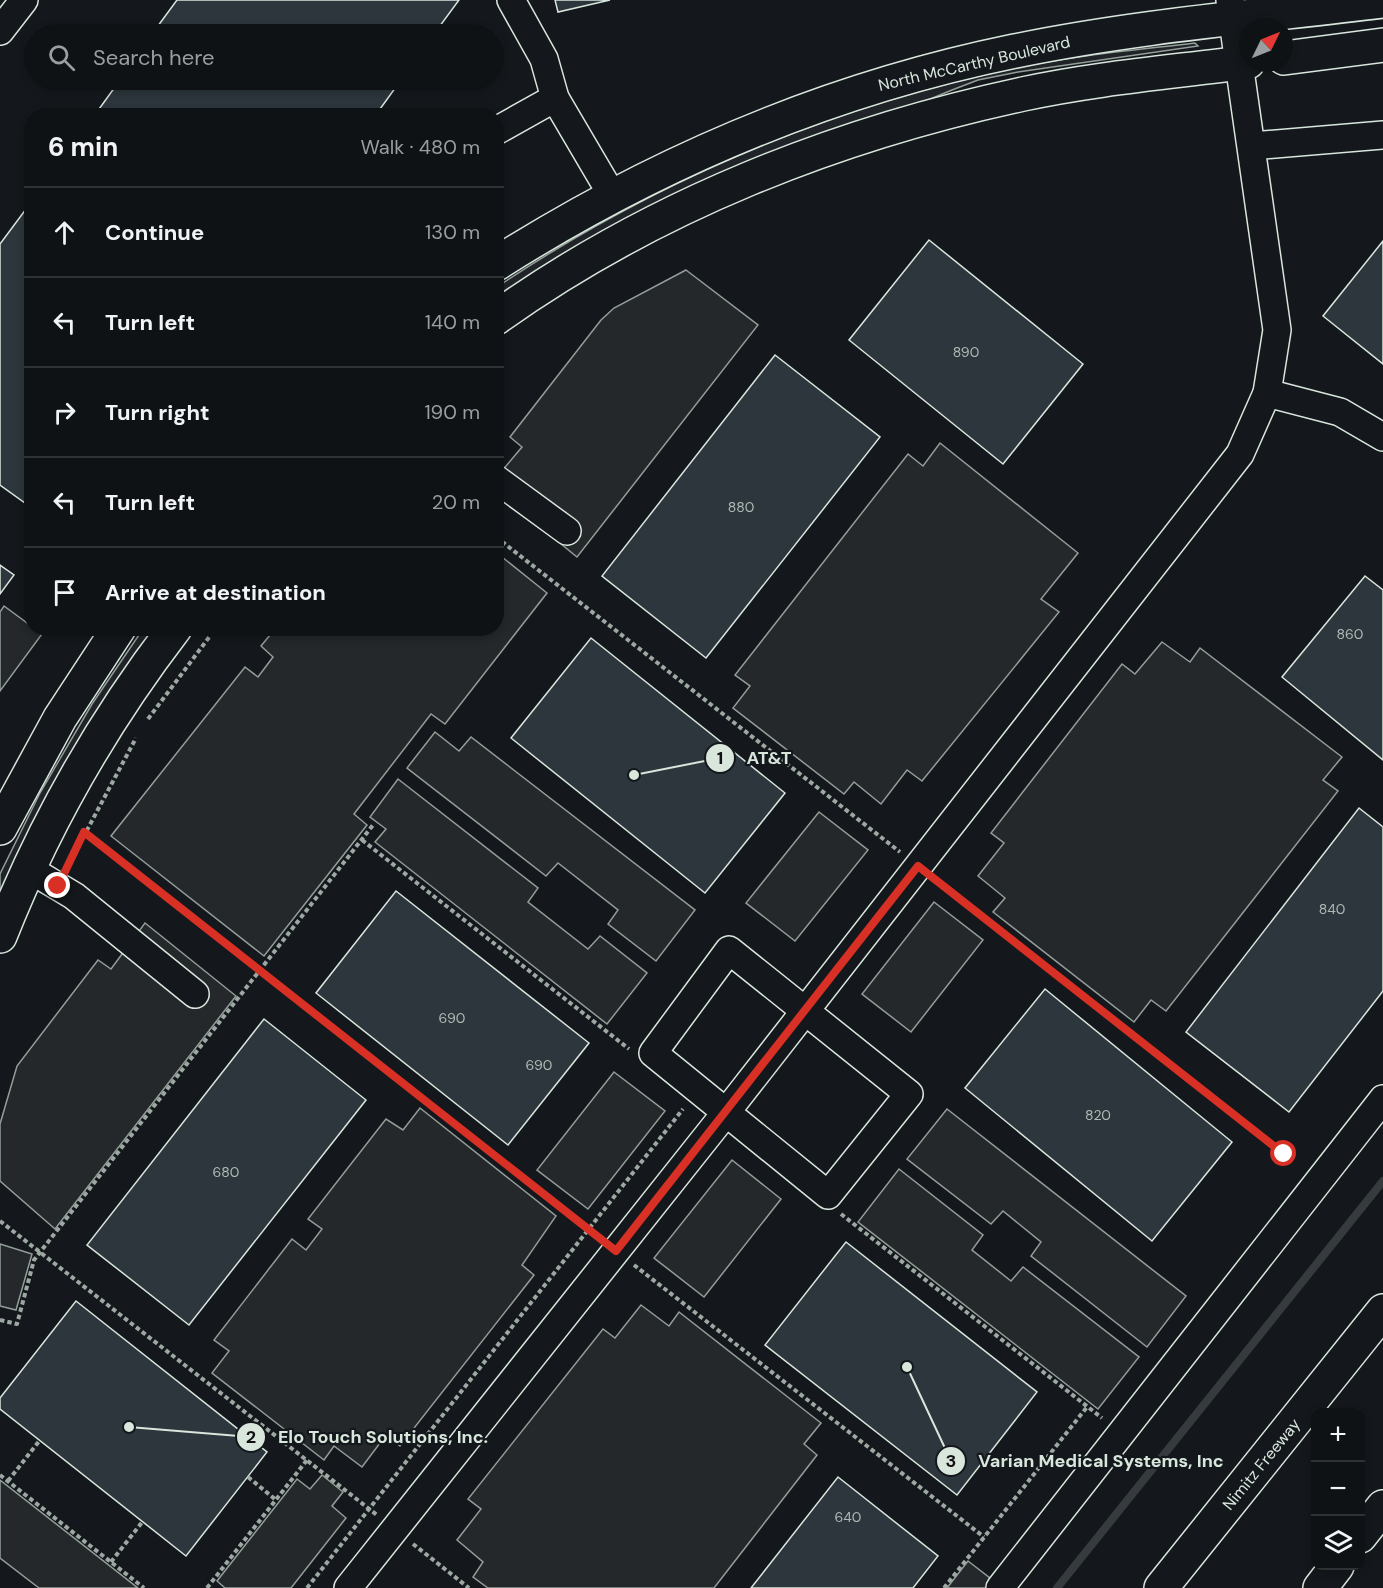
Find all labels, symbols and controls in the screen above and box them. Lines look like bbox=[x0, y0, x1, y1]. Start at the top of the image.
north arrow bbox=[1239, 18, 1293, 72]
search box bbox=[24, 24, 504, 90]
street label: North McCarthy Boulevard bbox=[876, 31, 1072, 96]
icon: search bbox=[45, 41, 78, 74]
text: Search here bbox=[93, 43, 214, 72]
text: 6 min bbox=[48, 130, 118, 164]
text: Walk · 480 m bbox=[360, 134, 480, 160]
icon: ahead bbox=[48, 216, 81, 249]
text: Continue bbox=[105, 218, 204, 247]
text: 130 m bbox=[425, 219, 480, 245]
icon: left bbox=[48, 306, 81, 339]
text: Turn left bbox=[105, 308, 195, 337]
text: 140 m bbox=[425, 309, 480, 335]
house number: 890 bbox=[953, 343, 979, 361]
icon: right bbox=[48, 396, 81, 429]
text: Turn right bbox=[105, 398, 210, 427]
text: 190 m bbox=[424, 399, 480, 425]
icon: left bbox=[48, 486, 81, 519]
text: Turn left bbox=[105, 488, 195, 517]
text: 20 m bbox=[432, 489, 480, 515]
house number: 880 bbox=[728, 498, 754, 516]
icon: arrive bbox=[48, 576, 81, 609]
text: Arrive at destination bbox=[105, 578, 326, 607]
house number: 860 bbox=[1337, 625, 1363, 643]
callout: AT&T bbox=[705, 740, 804, 776]
text: 1 bbox=[717, 746, 723, 770]
text: AT&T bbox=[746, 746, 792, 770]
route end bbox=[44, 872, 70, 898]
house number: 840 bbox=[1319, 900, 1345, 918]
house number: 690 bbox=[439, 1009, 465, 1027]
house number: 690 bbox=[526, 1056, 552, 1074]
house number: 820 bbox=[1085, 1106, 1111, 1124]
route start bbox=[1270, 1140, 1296, 1166]
house number: 680 bbox=[213, 1163, 239, 1181]
map controls bbox=[1311, 1408, 1365, 1570]
button: + bbox=[1311, 1408, 1365, 1462]
street label: Nimitz Freeway bbox=[1218, 1414, 1305, 1515]
callout: Elo Touch Solutions, Inc. bbox=[236, 1419, 501, 1455]
text: 2 bbox=[246, 1425, 256, 1449]
text: Elo Touch Solutions, Inc. bbox=[278, 1425, 488, 1449]
callout: Varian Medical Systems, Inc bbox=[936, 1443, 1236, 1479]
text: 3 bbox=[946, 1449, 956, 1473]
text: Varian Medical Systems, Inc bbox=[978, 1449, 1224, 1473]
button: − bbox=[1311, 1462, 1365, 1516]
house number: 640 bbox=[835, 1508, 861, 1526]
button: layers bbox=[1311, 1516, 1365, 1570]

